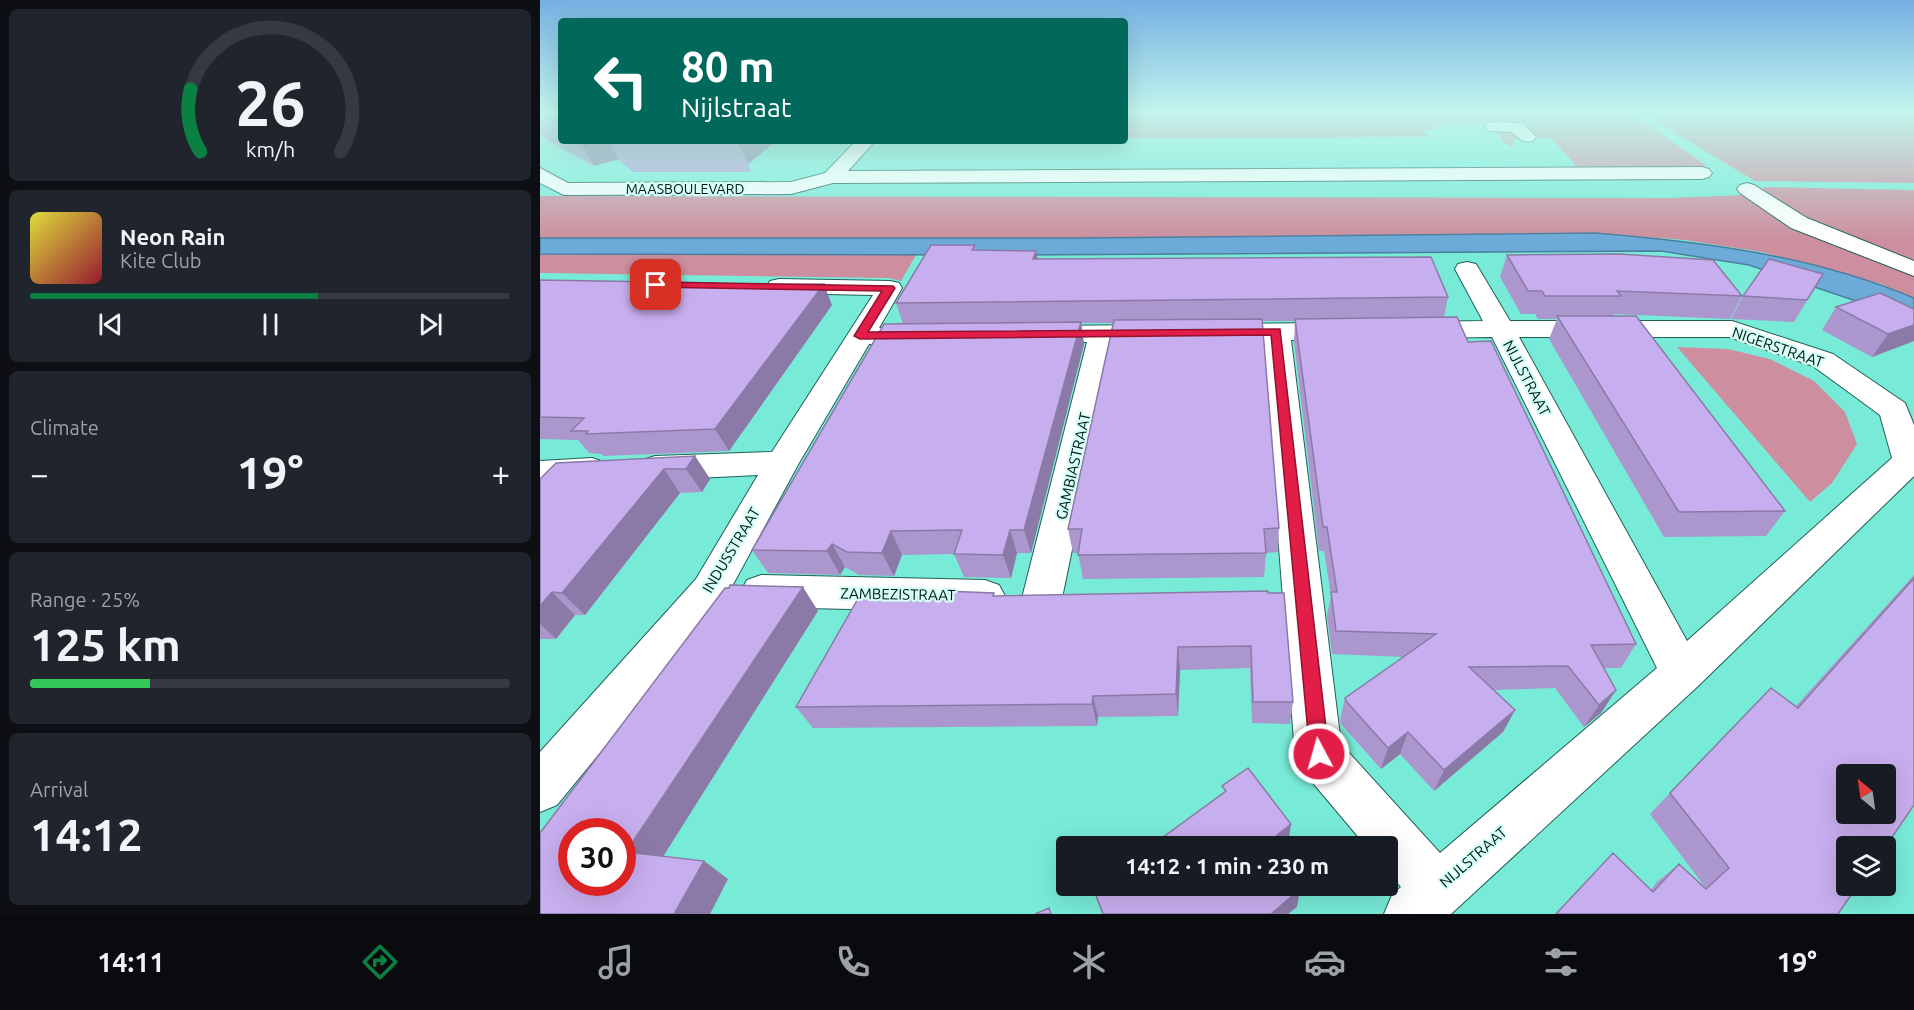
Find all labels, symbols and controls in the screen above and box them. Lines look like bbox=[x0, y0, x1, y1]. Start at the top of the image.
icon: left bbox=[582, 42, 660, 120]
text: 80 m bbox=[681, 43, 775, 90]
text: 26 bbox=[235, 68, 305, 138]
text: Nijlstraat bbox=[681, 92, 791, 122]
text: km/h bbox=[245, 137, 295, 161]
street label: MAASBOULEVARD bbox=[626, 181, 744, 197]
text: Neon Rain bbox=[120, 224, 225, 249]
text: Kite Club bbox=[120, 249, 202, 272]
pin bbox=[630, 259, 681, 310]
icon: arrive bbox=[639, 268, 672, 301]
icon: previous bbox=[94, 308, 127, 341]
icon: pause bbox=[254, 308, 287, 341]
icon: next bbox=[414, 308, 447, 341]
street label: NIGERSTRAAT bbox=[1730, 323, 1827, 371]
street label: NIJLSTRAAT bbox=[1500, 337, 1554, 419]
street label: GAMBIASTRAAT bbox=[1052, 410, 1094, 521]
text: Climate bbox=[30, 416, 99, 439]
text: 19° bbox=[237, 447, 303, 498]
text: − bbox=[30, 455, 49, 492]
text: + bbox=[491, 455, 510, 492]
street label: INDUSSTRAAT bbox=[699, 504, 764, 596]
street label: ZAMBEZISTRAAT bbox=[840, 584, 956, 604]
text: Range · 25% bbox=[30, 588, 140, 611]
text: 125 km bbox=[30, 619, 181, 670]
position arrow bbox=[1287, 722, 1351, 786]
north arrow bbox=[1836, 764, 1896, 824]
map controls bbox=[1836, 764, 1896, 896]
text: Arrival bbox=[30, 778, 88, 801]
text: 14:12 bbox=[30, 809, 143, 860]
speed limit sign: 30 bbox=[558, 818, 636, 896]
street label: NIJLSTRAAT bbox=[1436, 823, 1510, 891]
button: layers bbox=[1836, 836, 1896, 896]
text: 14:12 · 1 min · 230 m bbox=[1125, 853, 1329, 878]
icon: directions bbox=[359, 941, 401, 983]
icon: music bbox=[595, 941, 637, 983]
icon: phone bbox=[832, 941, 874, 983]
icon: climate bbox=[1068, 941, 1110, 983]
icon: car bbox=[1304, 941, 1346, 983]
icon: filters bbox=[1540, 941, 1582, 983]
text: 14:11 bbox=[97, 947, 165, 977]
text: 19° bbox=[1777, 947, 1817, 977]

